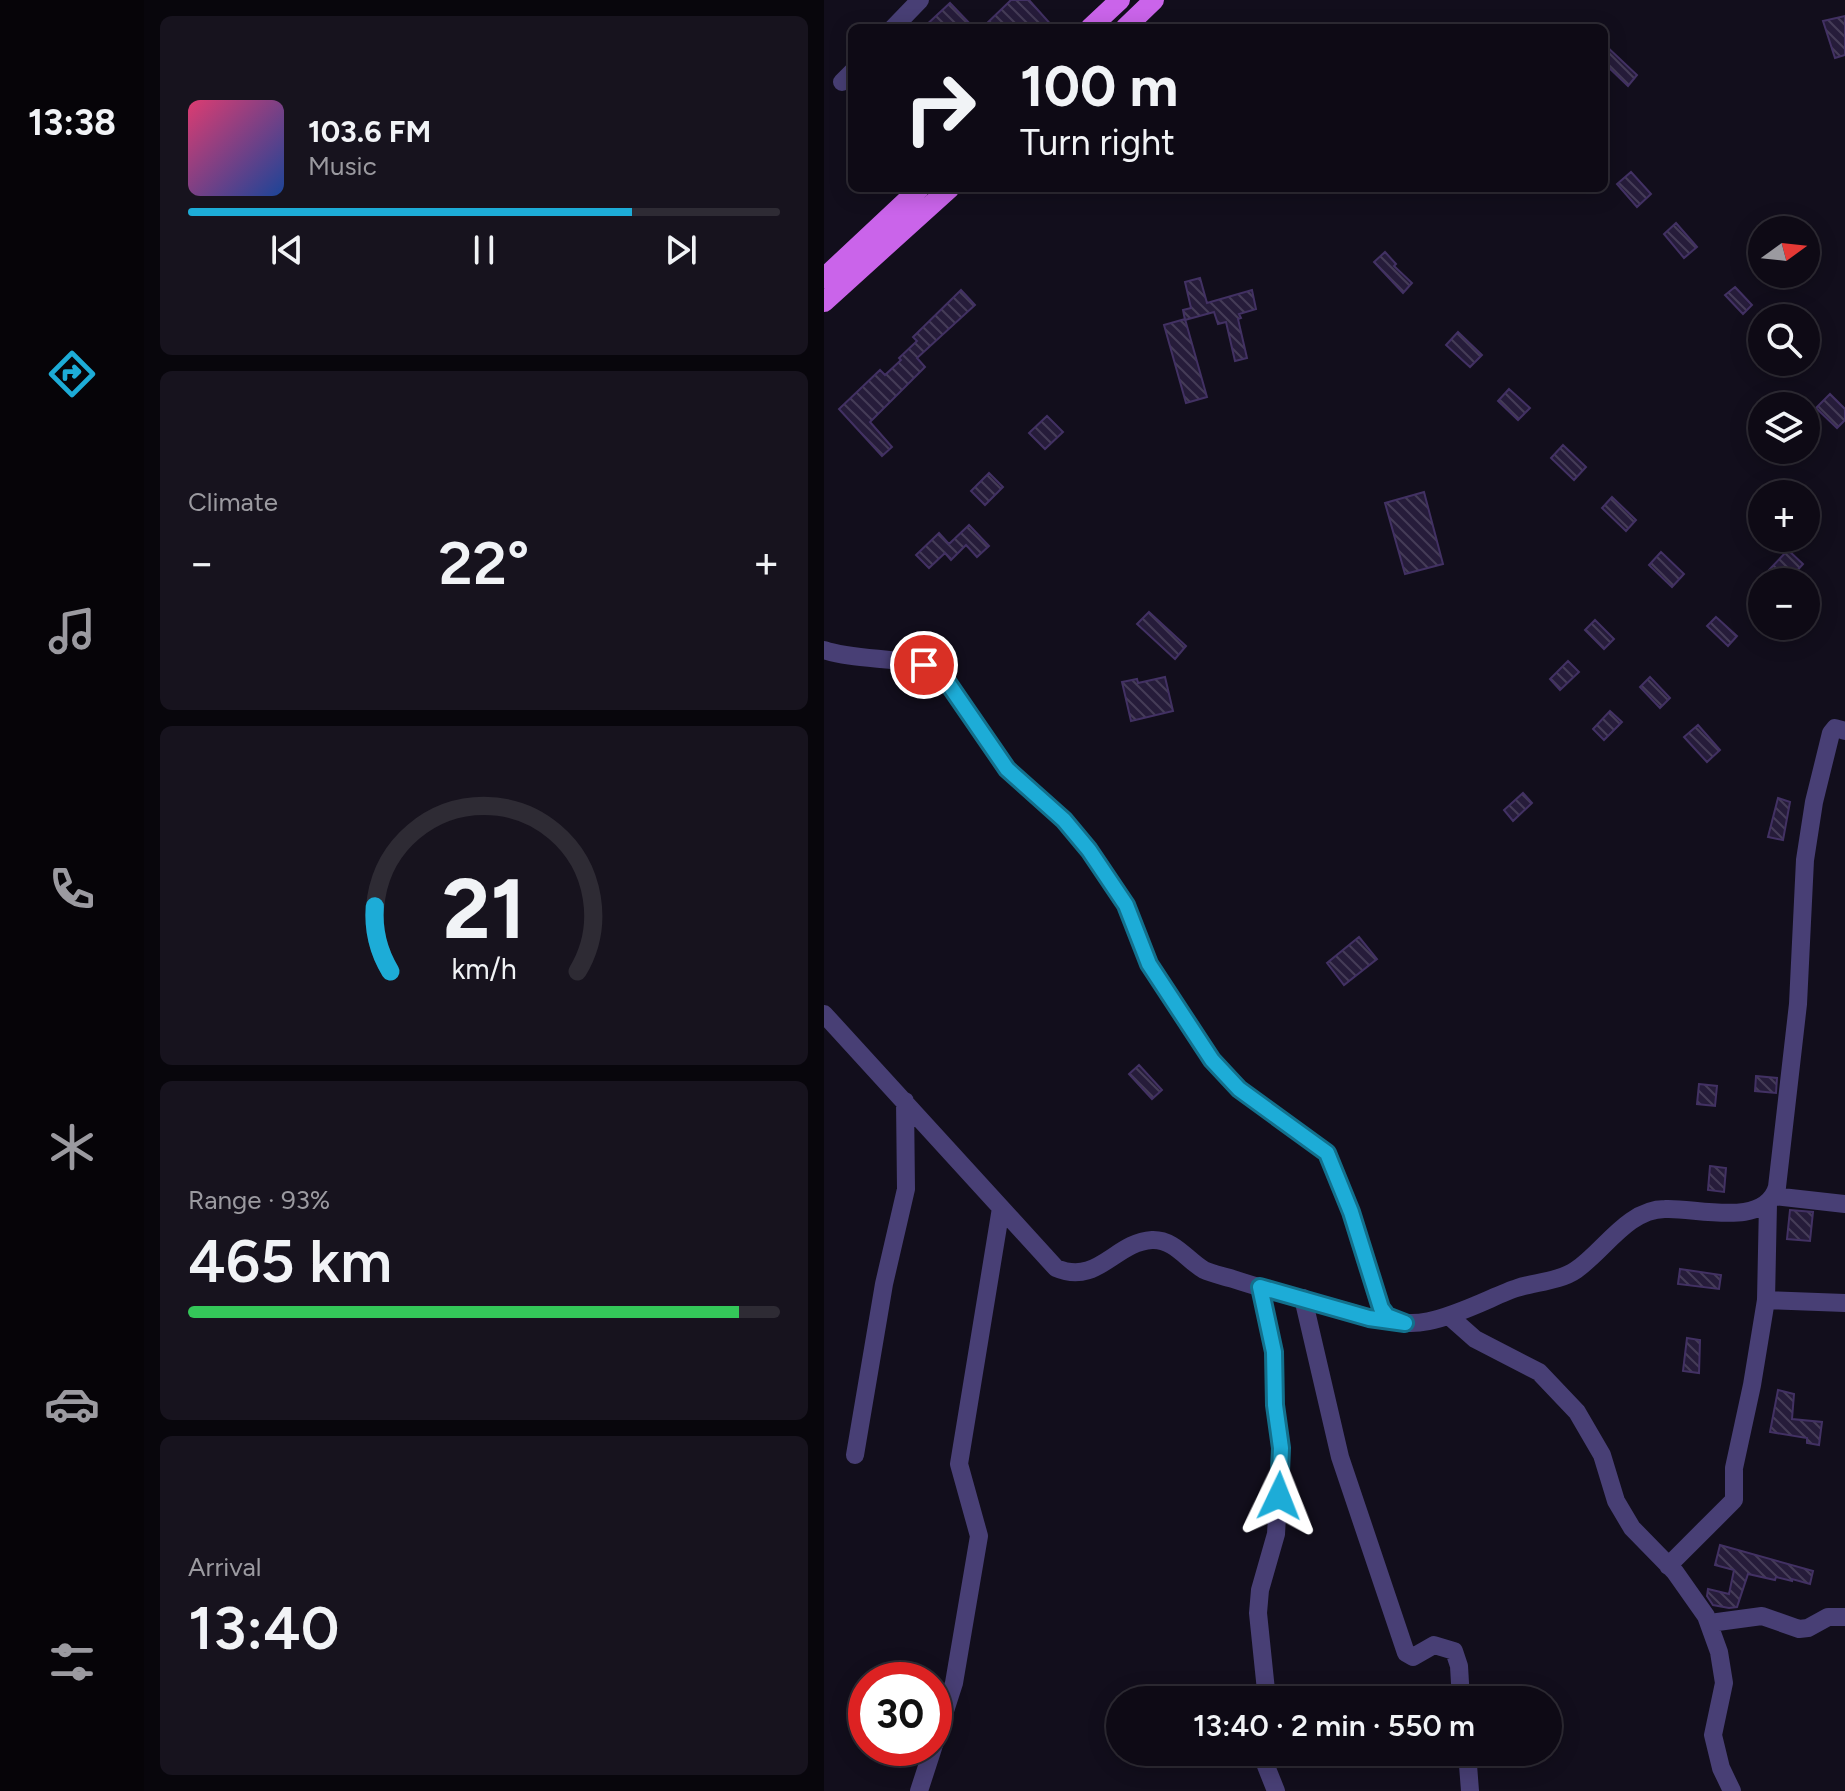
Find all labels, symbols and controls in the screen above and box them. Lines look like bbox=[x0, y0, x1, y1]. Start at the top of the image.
text: 100 m bbox=[1020, 53, 1178, 120]
icon: right bbox=[888, 56, 992, 160]
text: 13:38 bbox=[28, 101, 116, 144]
text: 103.6 FM bbox=[308, 113, 431, 150]
text: Turn right bbox=[1020, 121, 1175, 164]
text: Music bbox=[308, 150, 377, 182]
north arrow bbox=[1748, 216, 1820, 288]
map controls bbox=[1748, 216, 1820, 640]
icon: previous bbox=[265, 228, 309, 272]
icon: pause bbox=[462, 228, 506, 272]
icon: next bbox=[659, 228, 703, 272]
button: search bbox=[1748, 304, 1820, 376]
icon: directions bbox=[44, 346, 100, 402]
button: layers bbox=[1748, 392, 1820, 464]
button: + bbox=[1748, 480, 1820, 552]
text: Climate bbox=[188, 486, 278, 518]
text: 22° bbox=[439, 527, 529, 599]
text: − bbox=[188, 536, 215, 589]
text: + bbox=[753, 536, 780, 589]
button: − bbox=[1748, 568, 1820, 640]
icon: music bbox=[44, 603, 100, 659]
pin bbox=[890, 631, 958, 699]
icon: arrive bbox=[902, 643, 946, 687]
text: 21 bbox=[442, 858, 526, 958]
icon: phone bbox=[44, 861, 100, 917]
text: km/h bbox=[451, 952, 517, 986]
icon: climate bbox=[44, 1119, 100, 1175]
text: Range · 93% bbox=[188, 1184, 330, 1216]
text: 465 km bbox=[188, 1225, 392, 1297]
icon: car bbox=[44, 1376, 100, 1432]
position arrow bbox=[1237, 1454, 1321, 1538]
text: Arrival bbox=[188, 1551, 261, 1583]
text: 13:40 bbox=[188, 1592, 340, 1664]
icon: filters bbox=[44, 1634, 100, 1690]
speed limit sign: 30 bbox=[848, 1662, 952, 1766]
text: 13:40 · 2 min · 550 m bbox=[1193, 1707, 1475, 1744]

